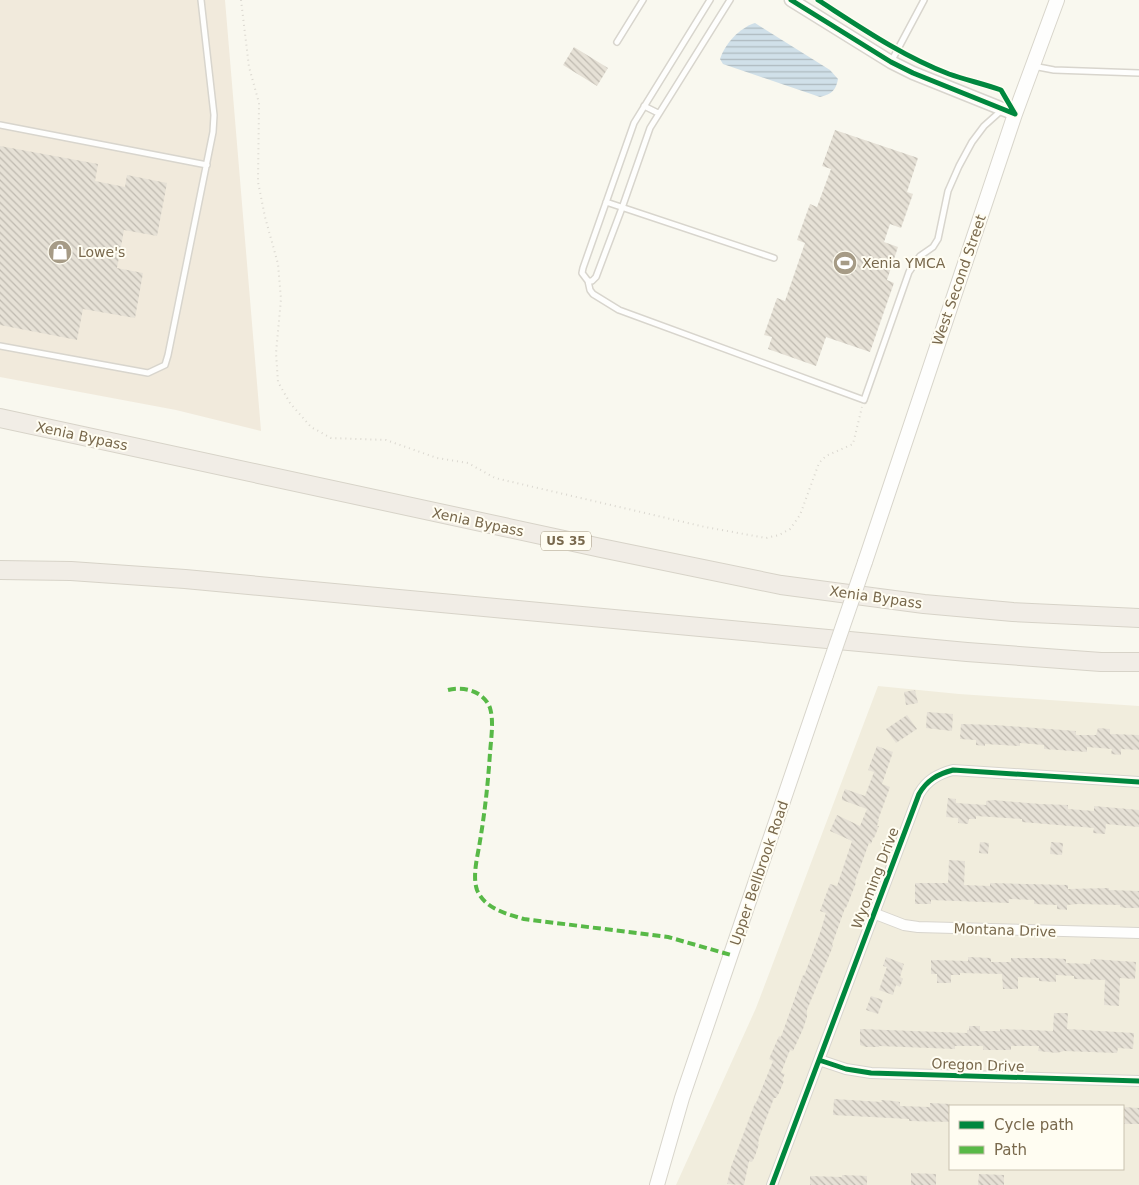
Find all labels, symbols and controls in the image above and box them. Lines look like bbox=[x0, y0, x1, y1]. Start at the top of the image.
street label: West Second Street bbox=[929, 212, 989, 348]
shop icon: Lowe's bbox=[47, 239, 73, 265]
place label: Lowe's bbox=[78, 244, 125, 260]
sports icon: Xenia YMCA bbox=[832, 250, 858, 276]
place label: Xenia YMCA bbox=[862, 255, 946, 271]
street label: Xenia Bypass bbox=[35, 418, 129, 454]
street label: Xenia Bypass bbox=[431, 504, 525, 540]
road number: US 35 bbox=[541, 532, 591, 550]
street label: Xenia Bypass bbox=[829, 583, 923, 611]
street label: Upper Bellbrook Road bbox=[727, 799, 791, 947]
street label: Wyoming Drive bbox=[848, 825, 902, 931]
street label: Montana Drive bbox=[953, 920, 1057, 940]
street label: Oregon Drive bbox=[931, 1055, 1025, 1075]
legend bbox=[949, 1105, 1124, 1170]
text: Cycle path bbox=[994, 1116, 1074, 1134]
text: Path bbox=[994, 1141, 1027, 1159]

